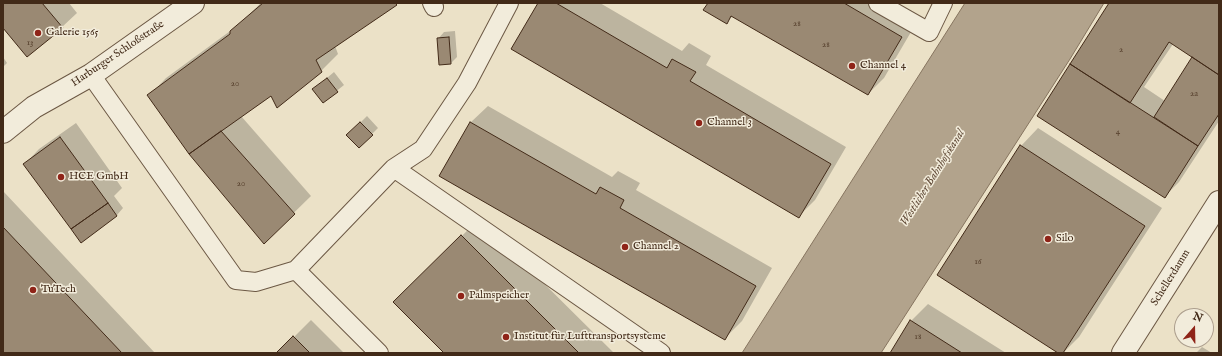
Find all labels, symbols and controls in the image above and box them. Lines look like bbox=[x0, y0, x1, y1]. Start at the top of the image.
street label: Harburger Schloßstraße bbox=[69, 18, 167, 90]
house number: 28 bbox=[793, 19, 801, 29]
place label: Galerie 1565 bbox=[46, 26, 99, 40]
marker: Galerie 1565 bbox=[33, 28, 43, 38]
house number: 13 bbox=[27, 38, 33, 48]
house number: 28 bbox=[822, 40, 830, 50]
house number: 2 bbox=[1119, 45, 1123, 55]
place label: Channel 4 bbox=[860, 59, 906, 73]
marker: Channel 4 bbox=[847, 61, 857, 71]
house number: 20 bbox=[231, 79, 239, 89]
house number: 2a bbox=[1190, 89, 1198, 99]
place label: Channel 3 bbox=[707, 116, 752, 130]
marker: Channel 3 bbox=[694, 118, 704, 128]
water label: Westlicher Bahnhofskanal bbox=[897, 127, 969, 229]
house number: 4 bbox=[1116, 127, 1120, 137]
place label: HCE GmbH bbox=[69, 170, 129, 184]
marker: HCE GmbH bbox=[56, 172, 66, 182]
house number: 20 bbox=[237, 179, 245, 189]
place label: Silo bbox=[1056, 232, 1073, 246]
marker: Silo bbox=[1043, 234, 1053, 244]
place label: Channel 2 bbox=[633, 240, 679, 254]
marker: Channel 2 bbox=[620, 242, 630, 252]
street label: Schellerdamm bbox=[1148, 247, 1194, 309]
house number: 16 bbox=[974, 257, 982, 267]
place label: TuTech bbox=[41, 283, 76, 297]
marker: TuTech bbox=[28, 285, 38, 295]
place label: Palmspeicher bbox=[469, 289, 529, 303]
marker: Palmspeicher bbox=[456, 291, 466, 301]
north arrow bbox=[1174, 308, 1214, 348]
text: N bbox=[1191, 309, 1205, 326]
place label: Institut für Lufttransportsysteme bbox=[514, 330, 666, 344]
marker: Institut für Lufttransportsysteme bbox=[501, 332, 511, 342]
house number: 18 bbox=[915, 332, 921, 342]

